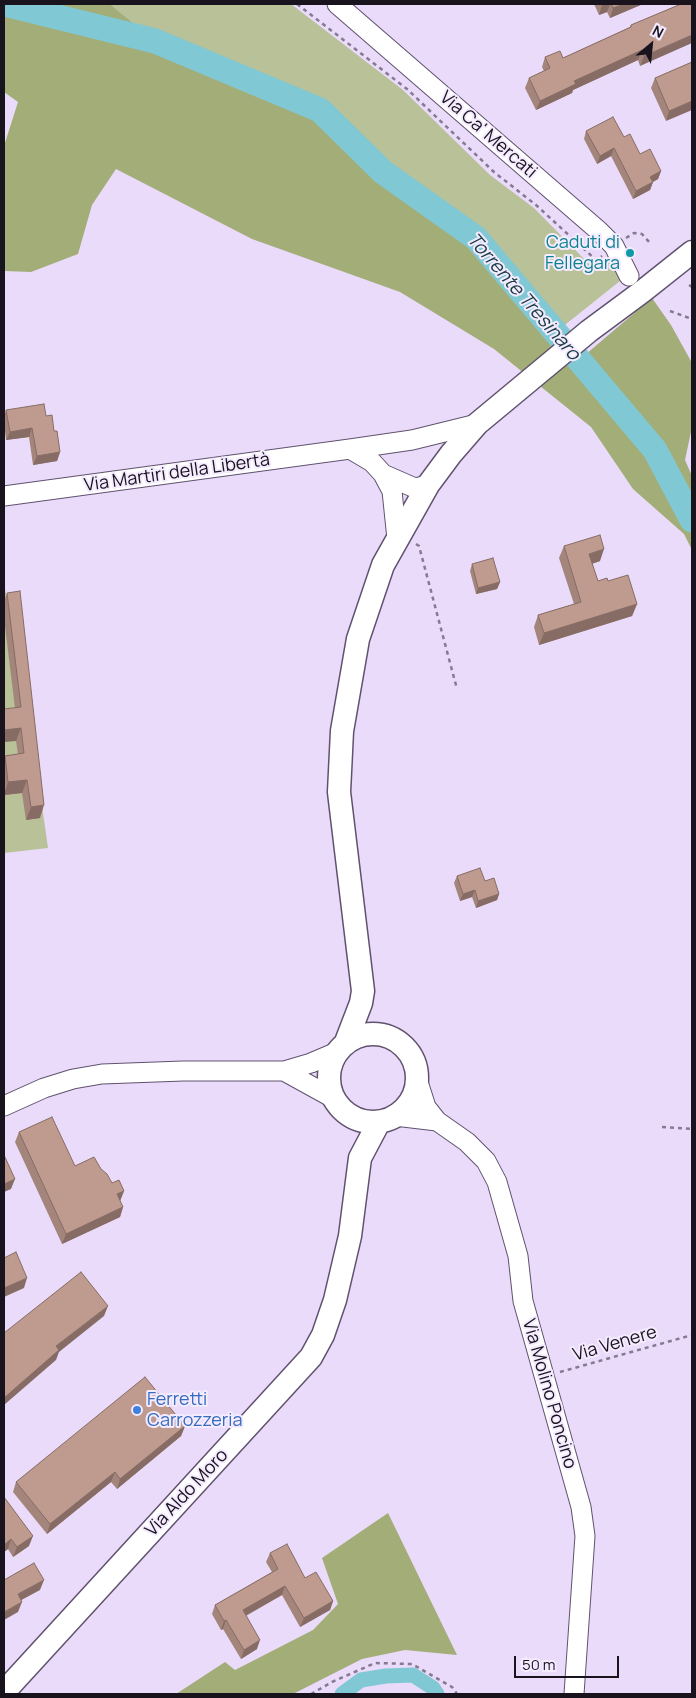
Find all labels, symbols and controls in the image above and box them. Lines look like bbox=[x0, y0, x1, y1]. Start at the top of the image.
north arrow bbox=[626, 20, 676, 70]
text: N bbox=[649, 21, 667, 42]
street label: Via Ca' Mercati bbox=[435, 87, 541, 183]
water label: Torrente Tresinaro bbox=[462, 229, 584, 365]
place label: Caduti di Fellegara bbox=[545, 232, 620, 274]
marker: Caduti di Fellegara bbox=[624, 247, 636, 259]
street label: Via Martiri della Libertà bbox=[83, 449, 271, 497]
street label: Via Molino Poncino bbox=[517, 1317, 581, 1471]
street label: Via Venere bbox=[571, 1322, 659, 1366]
place label: Ferretti Carrozzeria bbox=[147, 1389, 243, 1432]
marker: Ferretti Carrozzeria bbox=[131, 1404, 143, 1416]
street label: Via Aldo Moro bbox=[141, 1445, 233, 1541]
scale bar bbox=[516, 1646, 621, 1678]
text: 50 m bbox=[522, 1654, 556, 1675]

